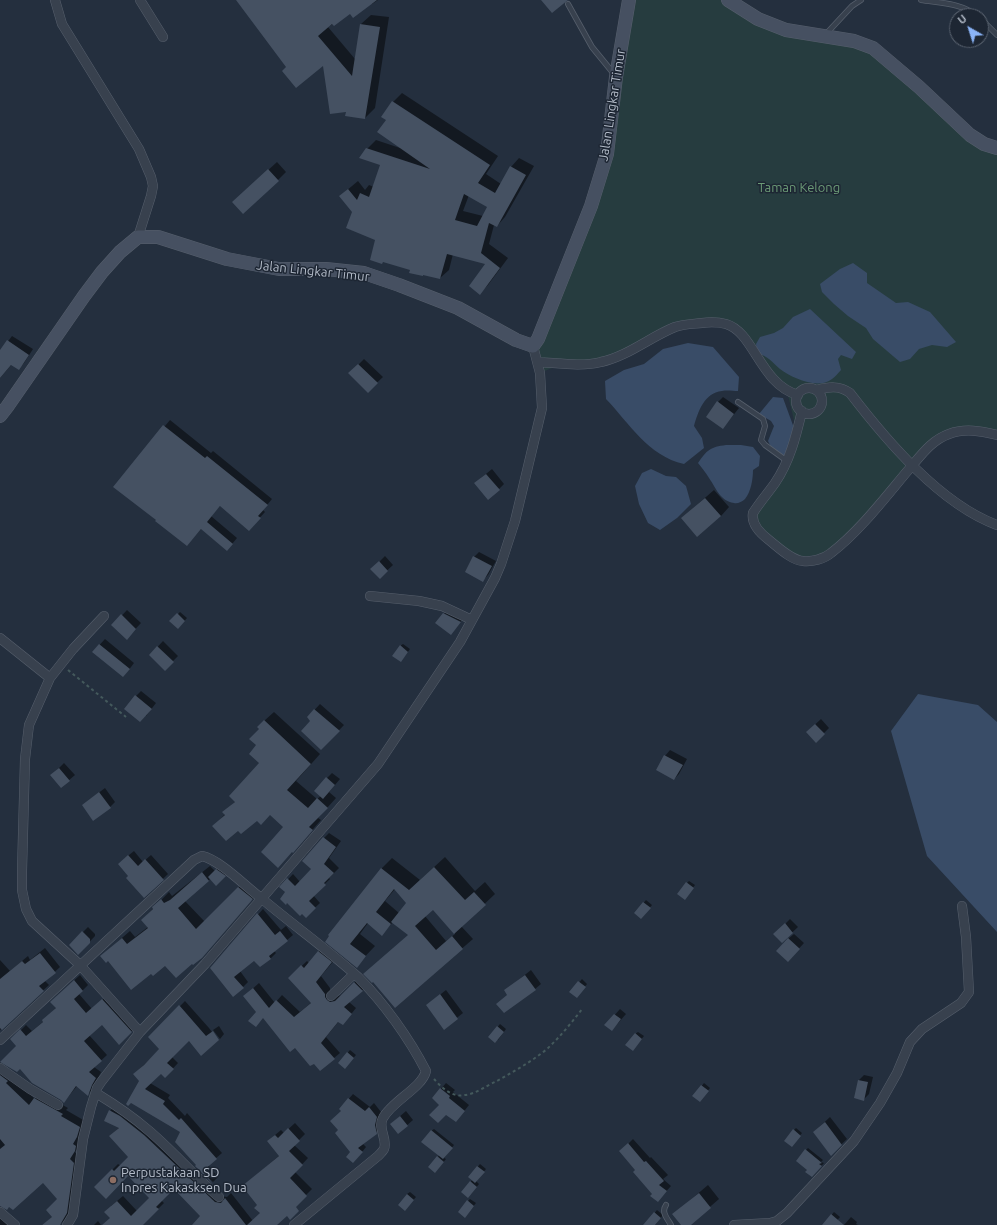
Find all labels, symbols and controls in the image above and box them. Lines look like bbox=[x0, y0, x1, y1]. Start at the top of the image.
north arrow bbox=[949, 8, 989, 48]
text: U bbox=[955, 12, 969, 27]
street label: Jalan Lingkar Timur bbox=[595, 48, 629, 162]
park label: Taman Kelong bbox=[758, 180, 840, 196]
street label: Jalan Lingkar Timur bbox=[256, 257, 370, 285]
place label: Perpustakaan SD Inpres Kakasksen Dua bbox=[121, 1165, 247, 1196]
marker: Perpustakaan SD Inpres Kakasksen Dua bbox=[108, 1175, 118, 1185]

